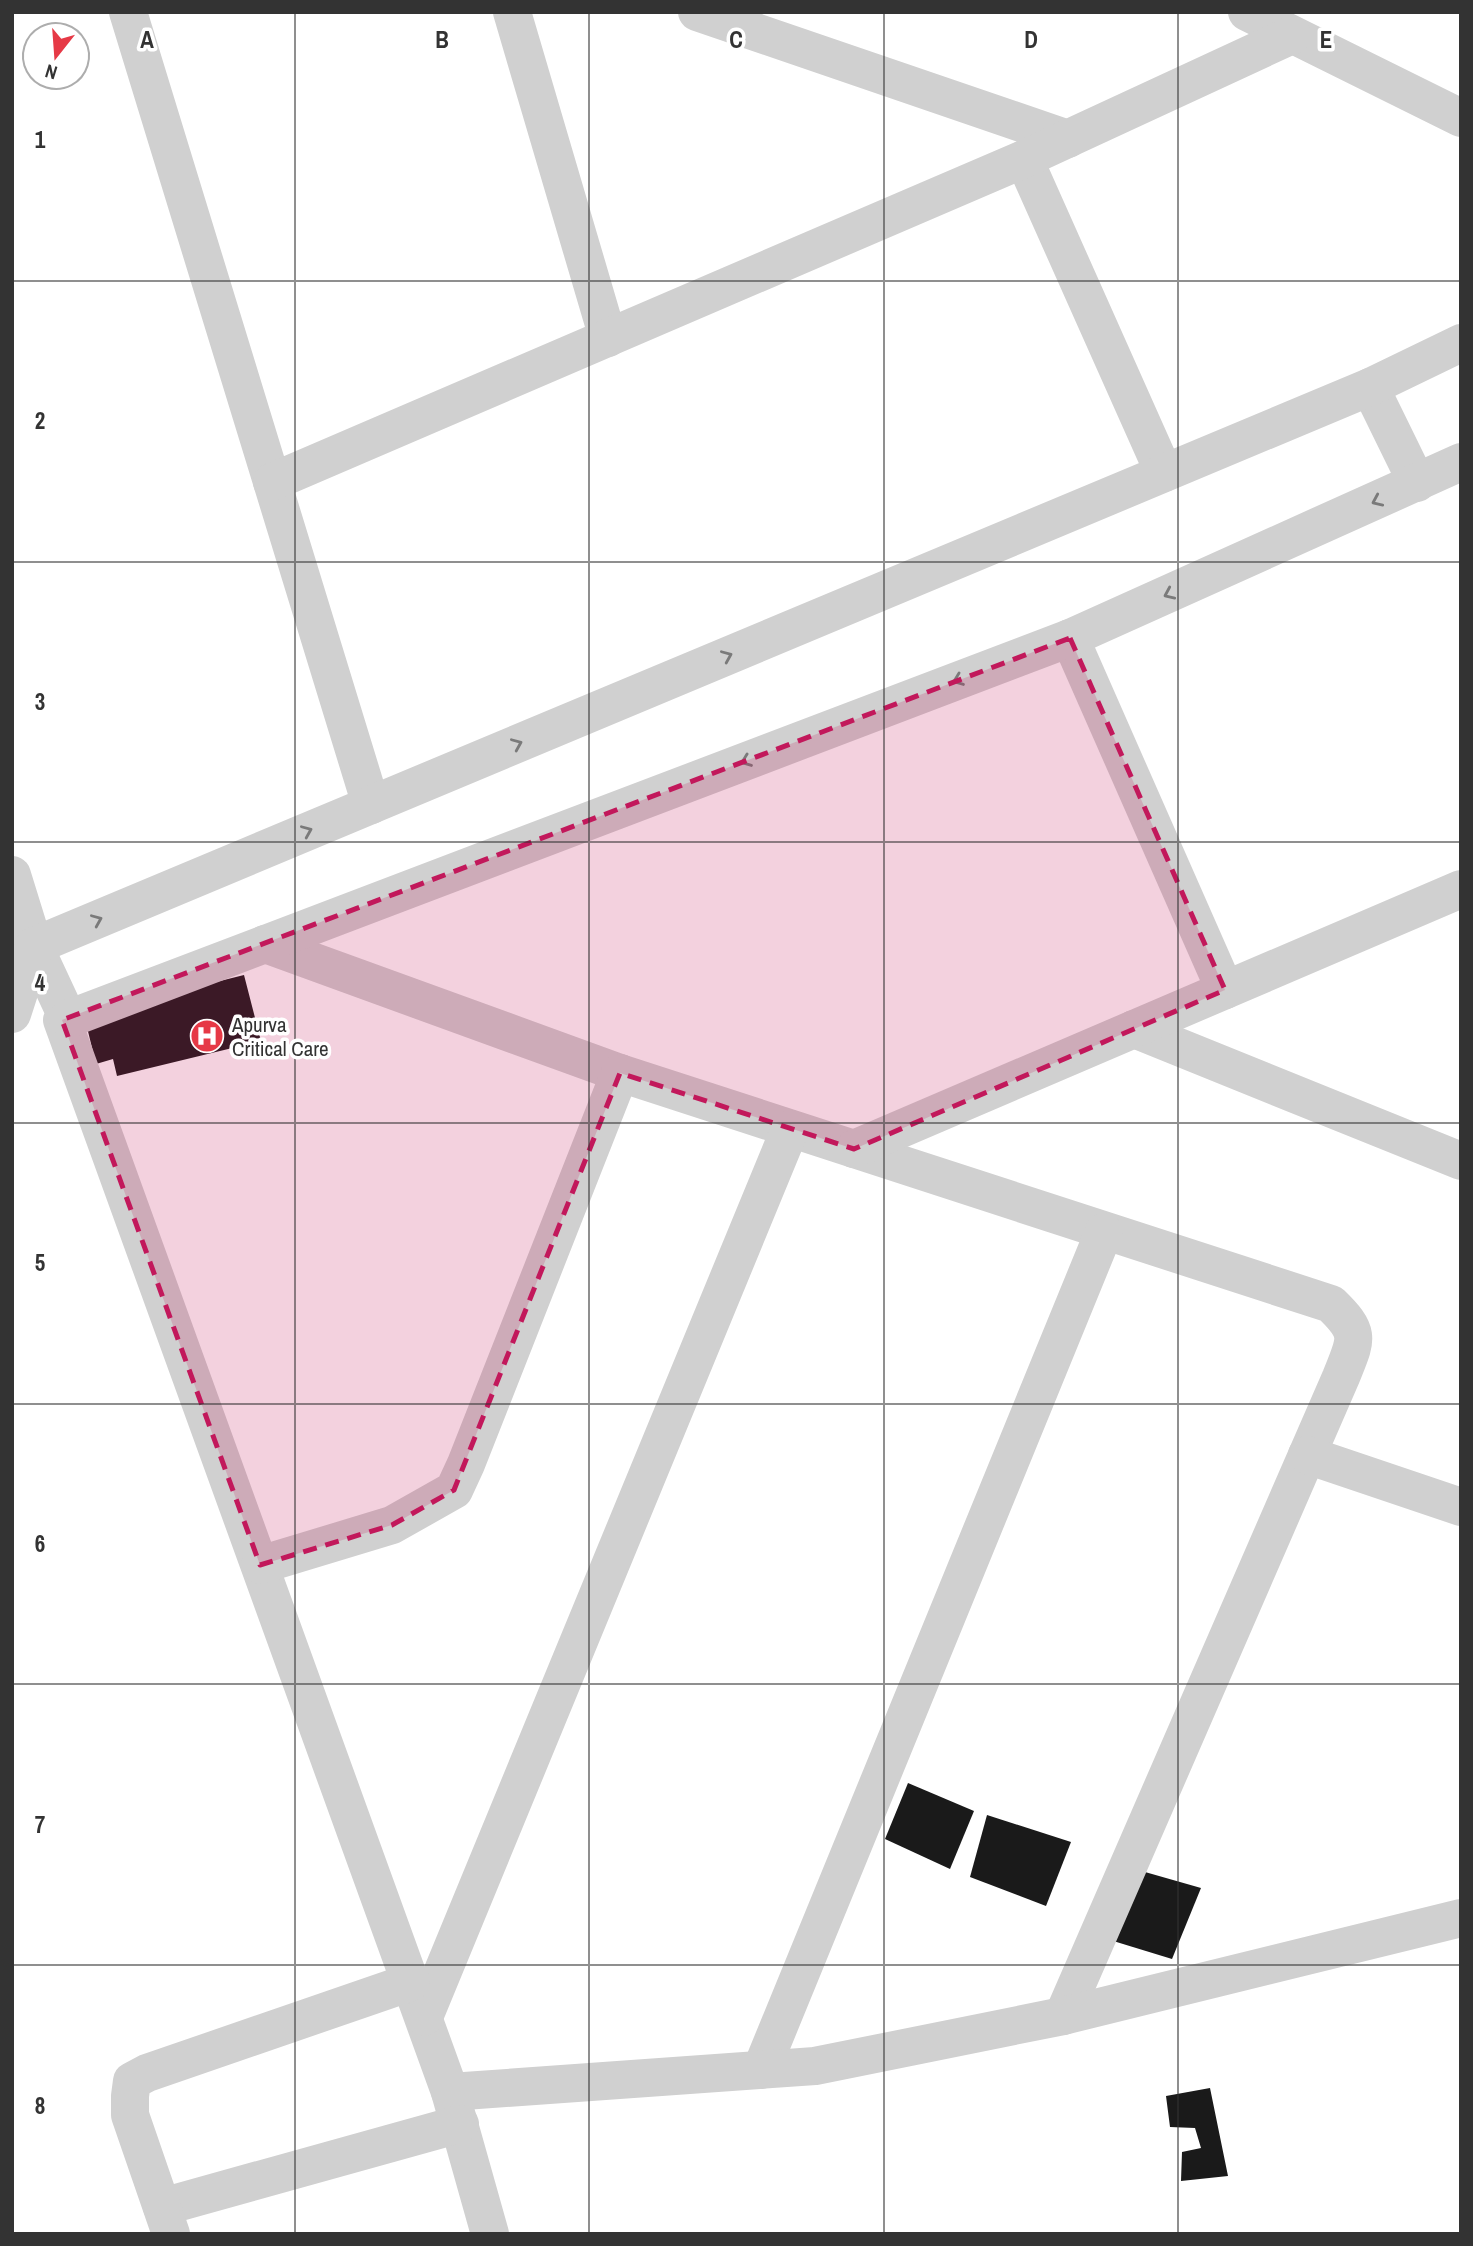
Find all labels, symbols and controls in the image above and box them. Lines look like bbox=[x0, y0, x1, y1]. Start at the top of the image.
north arrow bbox=[21, 21, 91, 91]
text: A bbox=[140, 24, 154, 55]
text: B bbox=[435, 24, 449, 55]
text: C bbox=[729, 24, 743, 55]
text: D bbox=[1024, 24, 1038, 55]
text: E bbox=[1320, 24, 1332, 55]
text: N bbox=[42, 58, 60, 86]
text: 1 bbox=[35, 124, 46, 155]
text: 2 bbox=[35, 405, 45, 436]
one-way arrow bbox=[1371, 493, 1384, 507]
one-way arrow bbox=[1164, 586, 1176, 600]
one-way arrow bbox=[720, 650, 732, 664]
one-way arrow bbox=[953, 672, 965, 686]
text: 3 bbox=[35, 686, 45, 717]
one-way arrow bbox=[510, 738, 522, 752]
one-way arrow bbox=[740, 753, 752, 767]
one-way arrow bbox=[300, 826, 312, 840]
one-way arrow bbox=[91, 914, 103, 928]
text: 4 bbox=[35, 967, 46, 998]
place label: Apurva Critical Care bbox=[231, 1010, 329, 1063]
hospital icon: Apurva Critical Care bbox=[188, 1017, 226, 1055]
text: 5 bbox=[35, 1247, 45, 1278]
text: 6 bbox=[35, 1528, 45, 1559]
text: 7 bbox=[35, 1809, 45, 1840]
text: 8 bbox=[35, 2090, 45, 2121]

